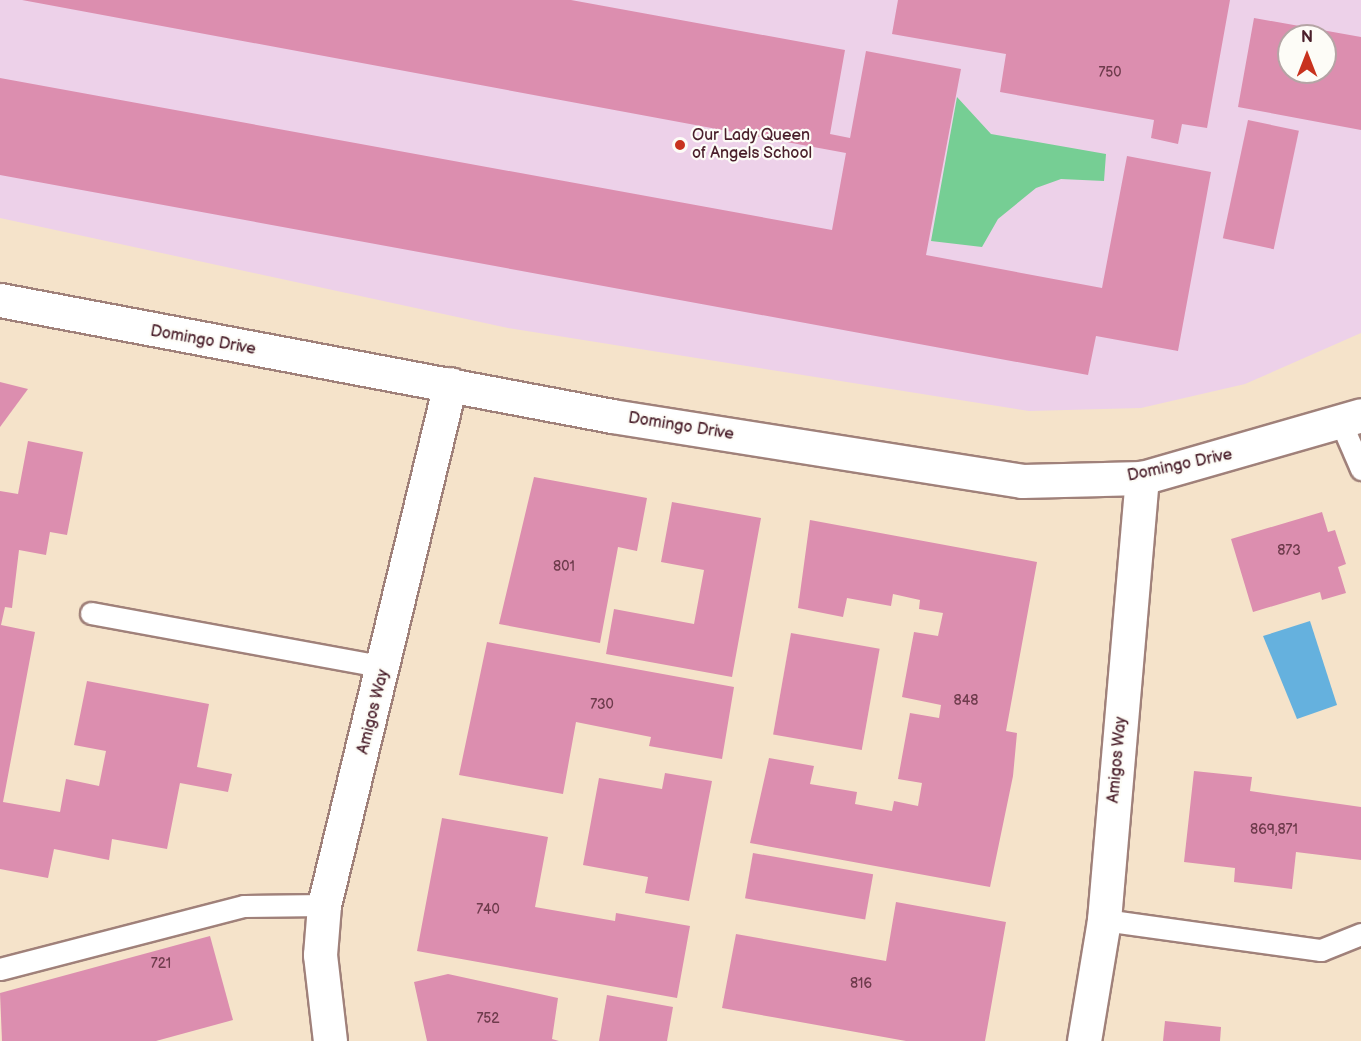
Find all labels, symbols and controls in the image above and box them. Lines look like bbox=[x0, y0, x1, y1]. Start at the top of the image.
north arrow bbox=[1277, 24, 1337, 84]
text: N bbox=[1301, 28, 1313, 47]
house number: 750 bbox=[1098, 65, 1122, 81]
place label: Our Lady Queen of Angels School bbox=[692, 126, 812, 164]
marker: Our Lady Queen of Angels School bbox=[673, 138, 687, 152]
street label: Domingo Drive bbox=[149, 322, 257, 360]
street label: Domingo Drive bbox=[627, 409, 735, 445]
street label: Domingo Drive bbox=[1126, 446, 1234, 486]
house number: 873 bbox=[1277, 543, 1301, 559]
house number: 801 bbox=[553, 559, 575, 575]
street label: Amigos Way bbox=[354, 667, 394, 757]
house number: 848 bbox=[954, 693, 978, 709]
house number: 730 bbox=[590, 697, 614, 713]
street label: Amigos Way bbox=[1105, 716, 1131, 804]
house number: 869,871 bbox=[1250, 822, 1298, 838]
house number: 740 bbox=[476, 902, 500, 918]
house number: 721 bbox=[151, 956, 171, 972]
house number: 816 bbox=[850, 976, 872, 992]
house number: 752 bbox=[476, 1011, 500, 1027]

